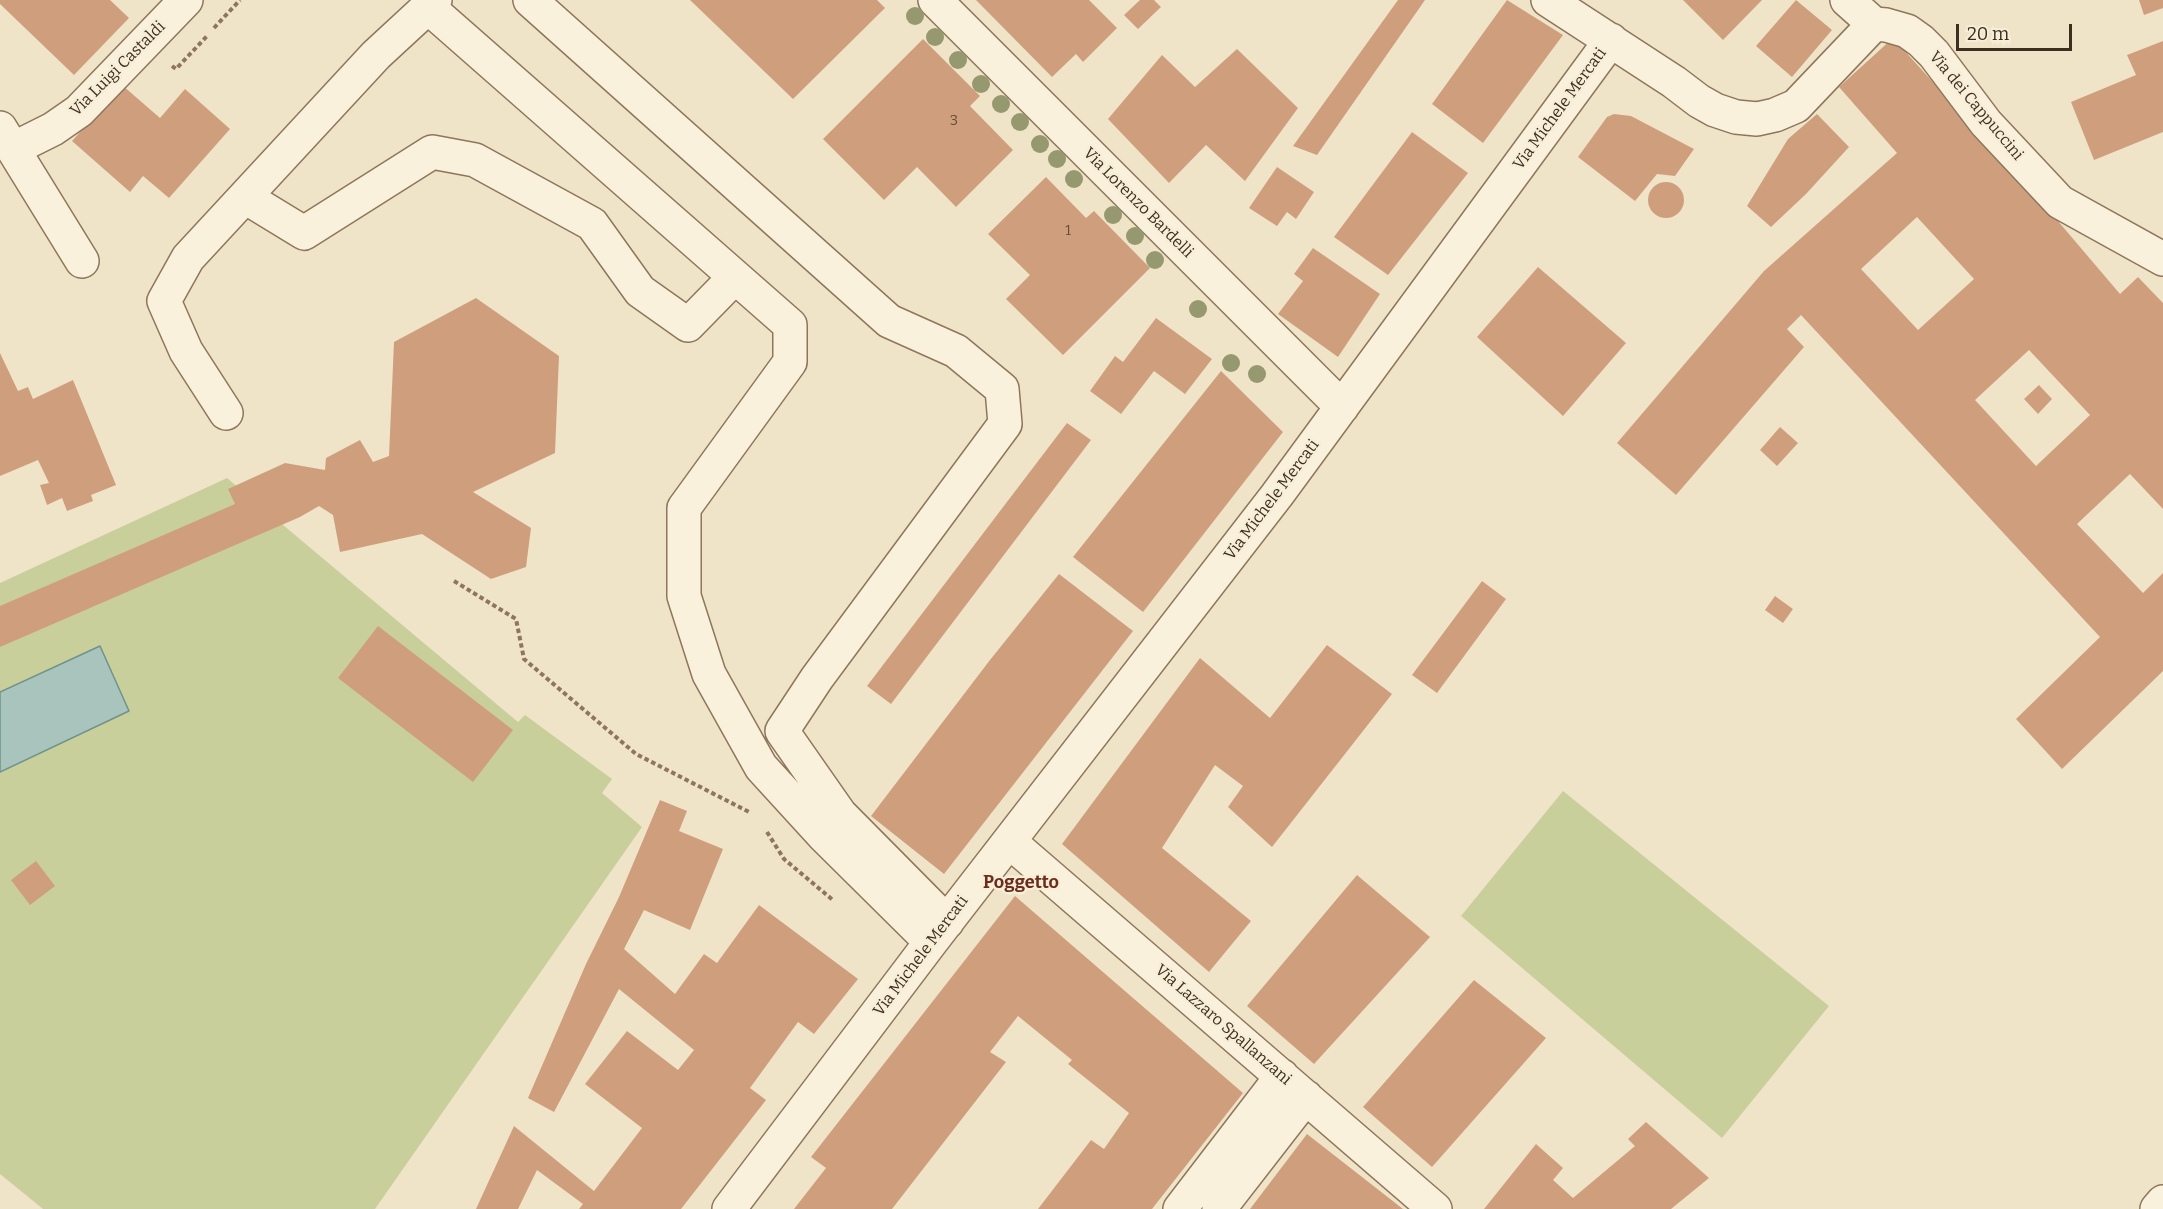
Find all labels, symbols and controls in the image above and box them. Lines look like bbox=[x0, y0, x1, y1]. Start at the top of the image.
scale bar bbox=[1959, 12, 2074, 50]
street label: Via Luigi Castaldi bbox=[66, 17, 170, 121]
text: 20 m bbox=[1967, 23, 2009, 45]
street label: Via Michele Mercati bbox=[1509, 44, 1611, 174]
street label: Via dei Cappuccini bbox=[1925, 48, 2027, 164]
house number: 3 bbox=[950, 113, 958, 129]
street label: Via Lorenzo Bardelli bbox=[1079, 144, 1197, 262]
house number: 1 bbox=[1065, 223, 1071, 239]
street label: Via Michele Mercati bbox=[1220, 436, 1324, 564]
district label: Poggetto bbox=[983, 872, 1059, 894]
street label: Via Michele Mercati bbox=[869, 892, 973, 1020]
street label: Via Lazzaro Spallanzani bbox=[1151, 961, 1295, 1089]

